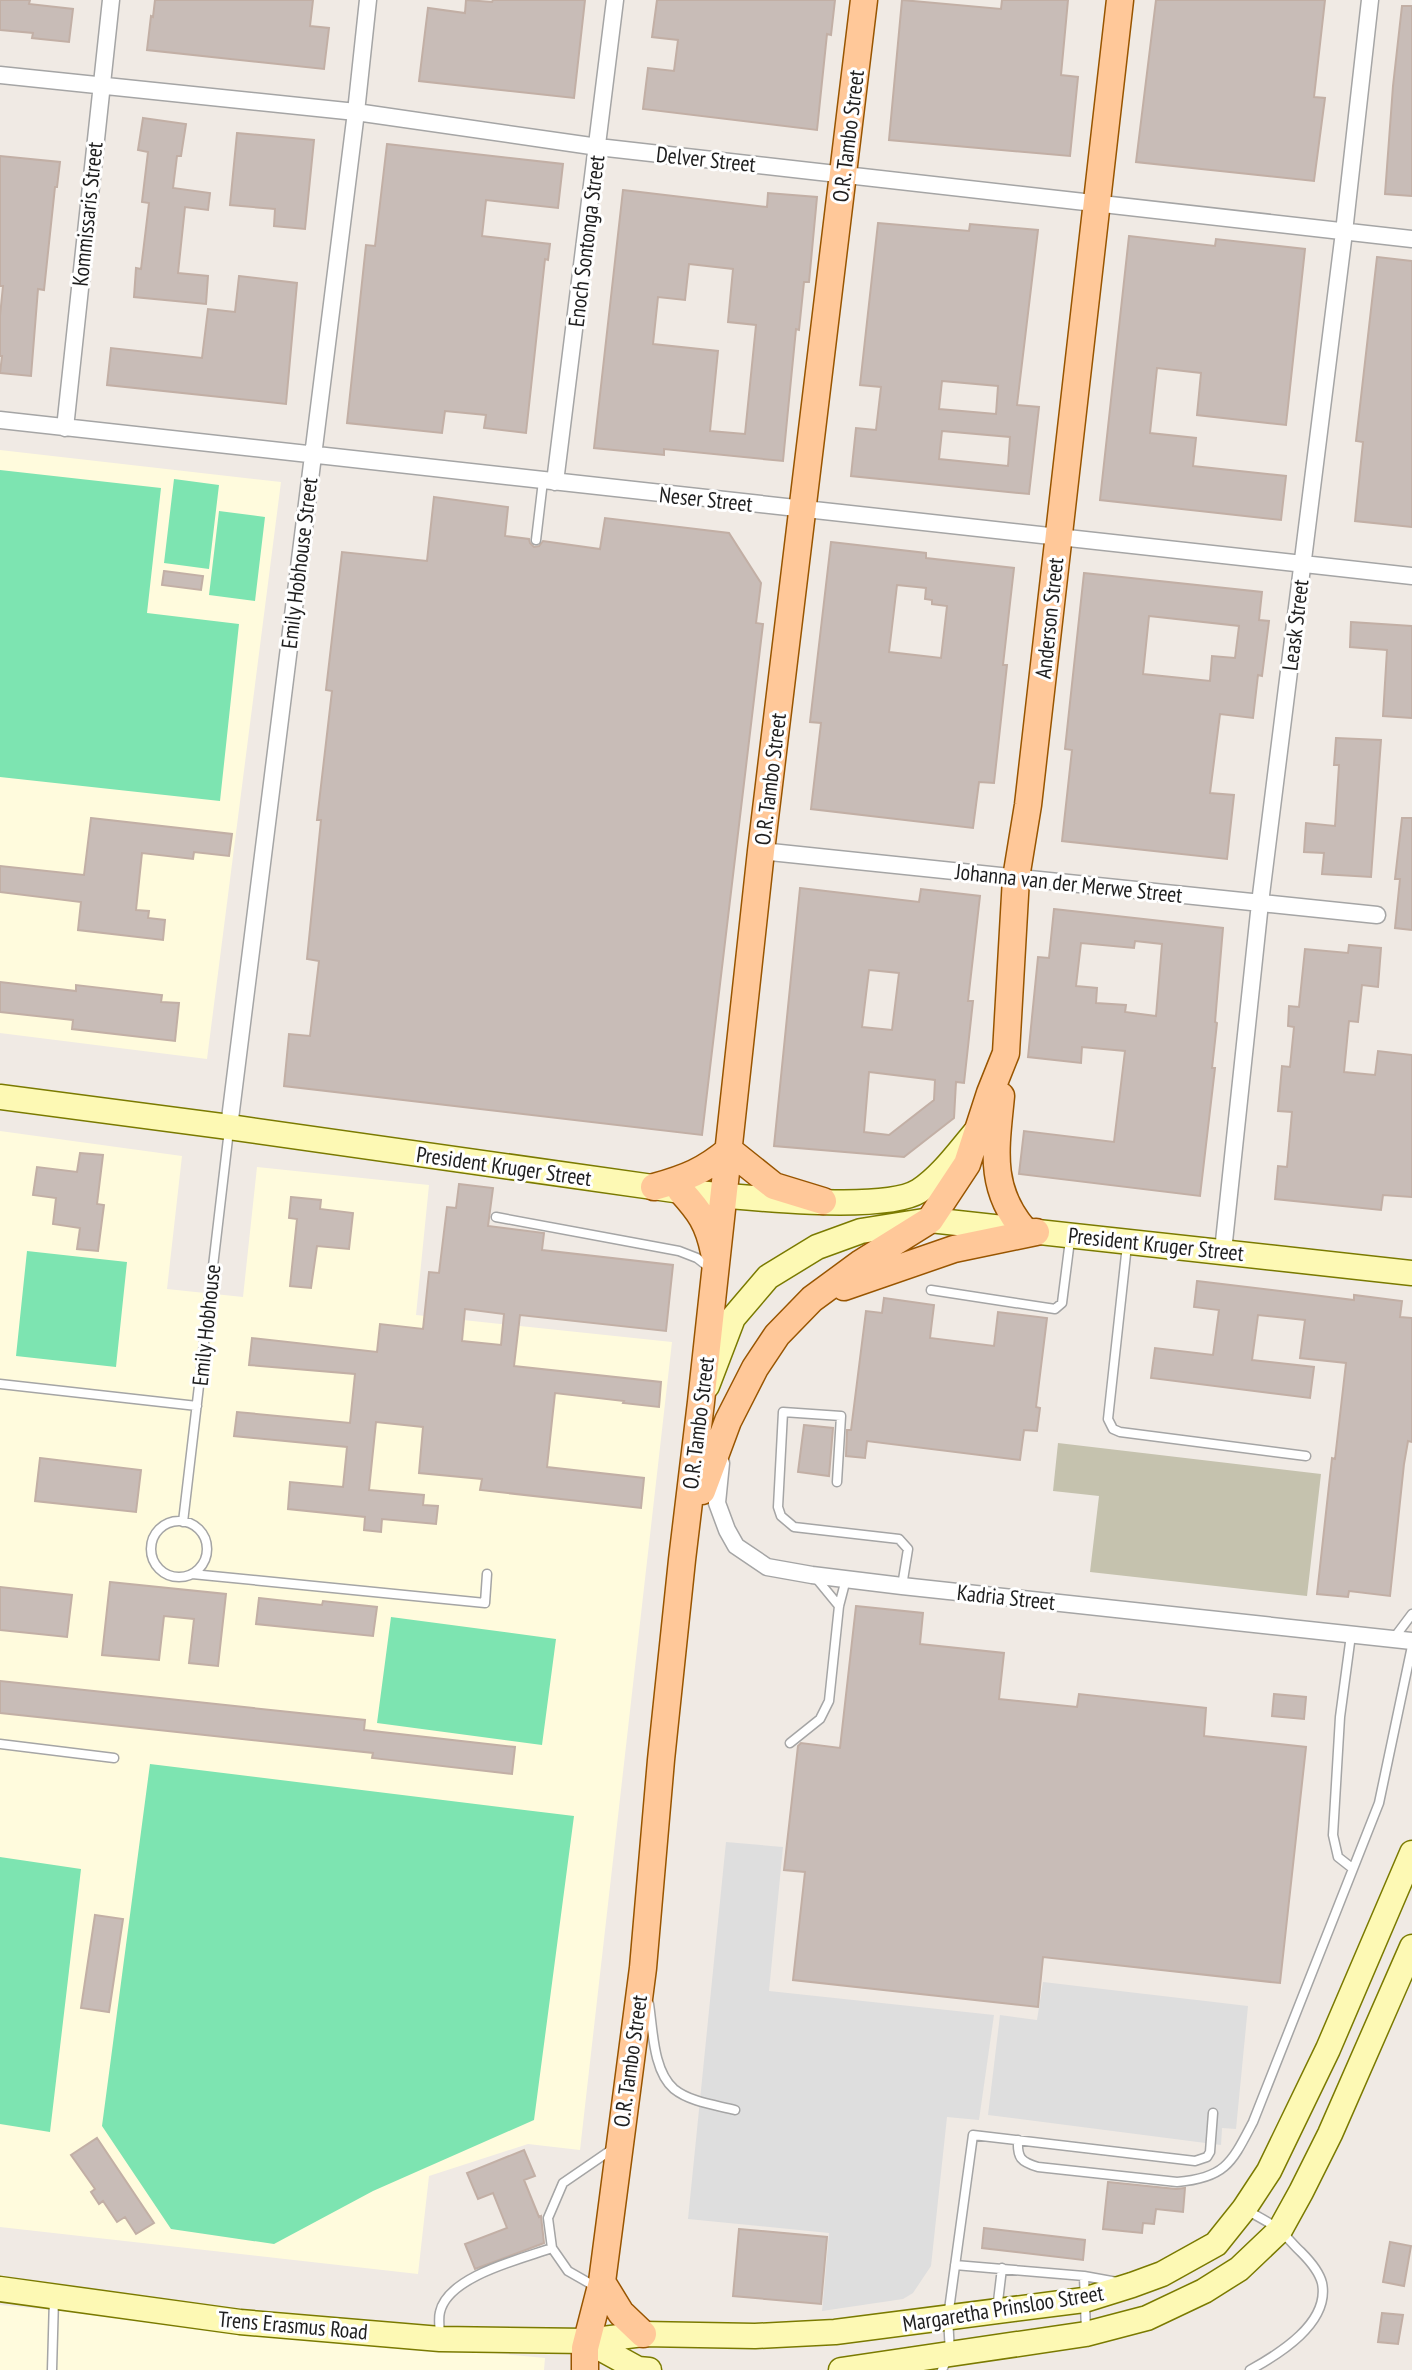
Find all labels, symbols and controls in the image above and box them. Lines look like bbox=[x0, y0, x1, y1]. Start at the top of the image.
street label: O.R. Tambo Street bbox=[826, 68, 870, 204]
street label: Kommissaris Street bbox=[65, 140, 109, 288]
street label: Delver Street bbox=[655, 140, 757, 178]
street label: Enoch Sontonga Street bbox=[562, 153, 610, 329]
street label: Emily Hobhouse Street bbox=[275, 476, 323, 650]
street label: Neser Street bbox=[658, 480, 754, 518]
street label: Anderson Street bbox=[1029, 556, 1069, 680]
street label: Leask Street bbox=[1276, 578, 1314, 672]
street label: O.R. Tambo Street bbox=[748, 711, 792, 847]
street label: Johanna van der Merwe Street bbox=[953, 857, 1184, 909]
street label: President Kruger Street bbox=[415, 1140, 593, 1192]
street label: President Kruger Street bbox=[1067, 1221, 1245, 1267]
street label: Emily Hobhouse bbox=[186, 1263, 226, 1387]
street label: O.R. Tambo Street bbox=[676, 1355, 720, 1491]
street label: Kadria Street bbox=[956, 1578, 1056, 1616]
street label: O.R. Tambo Street bbox=[607, 1993, 653, 2129]
street label: Margaretha Prinsloo Street bbox=[901, 2278, 1105, 2338]
street label: Trens Erasmus Road bbox=[217, 2305, 369, 2345]

